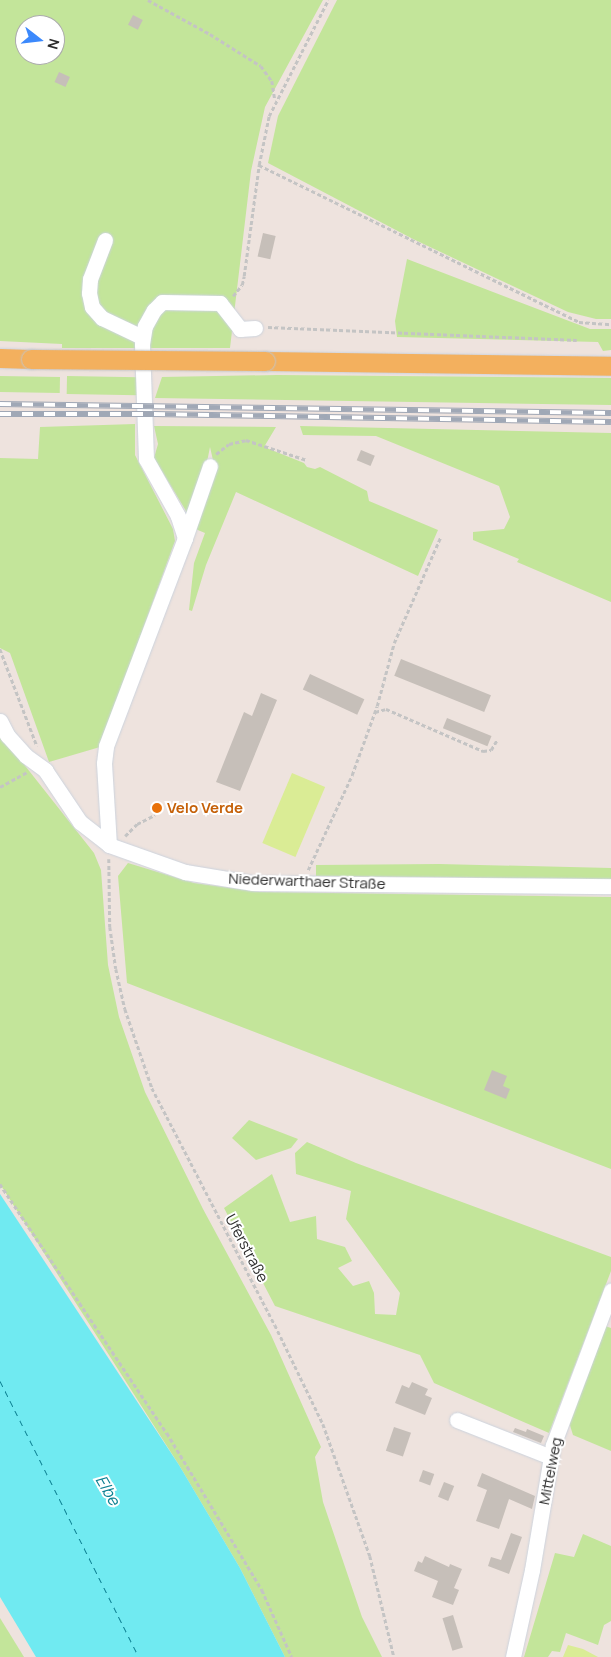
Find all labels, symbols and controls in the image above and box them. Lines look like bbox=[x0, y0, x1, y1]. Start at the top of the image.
north arrow bbox=[15, 15, 65, 65]
text: N bbox=[43, 37, 64, 51]
place label: Velo Verde bbox=[167, 799, 243, 817]
marker: Velo Verde bbox=[151, 802, 163, 814]
street label: Niederwarthaer Straße bbox=[228, 869, 386, 893]
street label: Uferstraße bbox=[222, 1211, 272, 1285]
street label: Mittelweg bbox=[535, 1436, 565, 1506]
water label: Elbe bbox=[92, 1471, 124, 1509]

